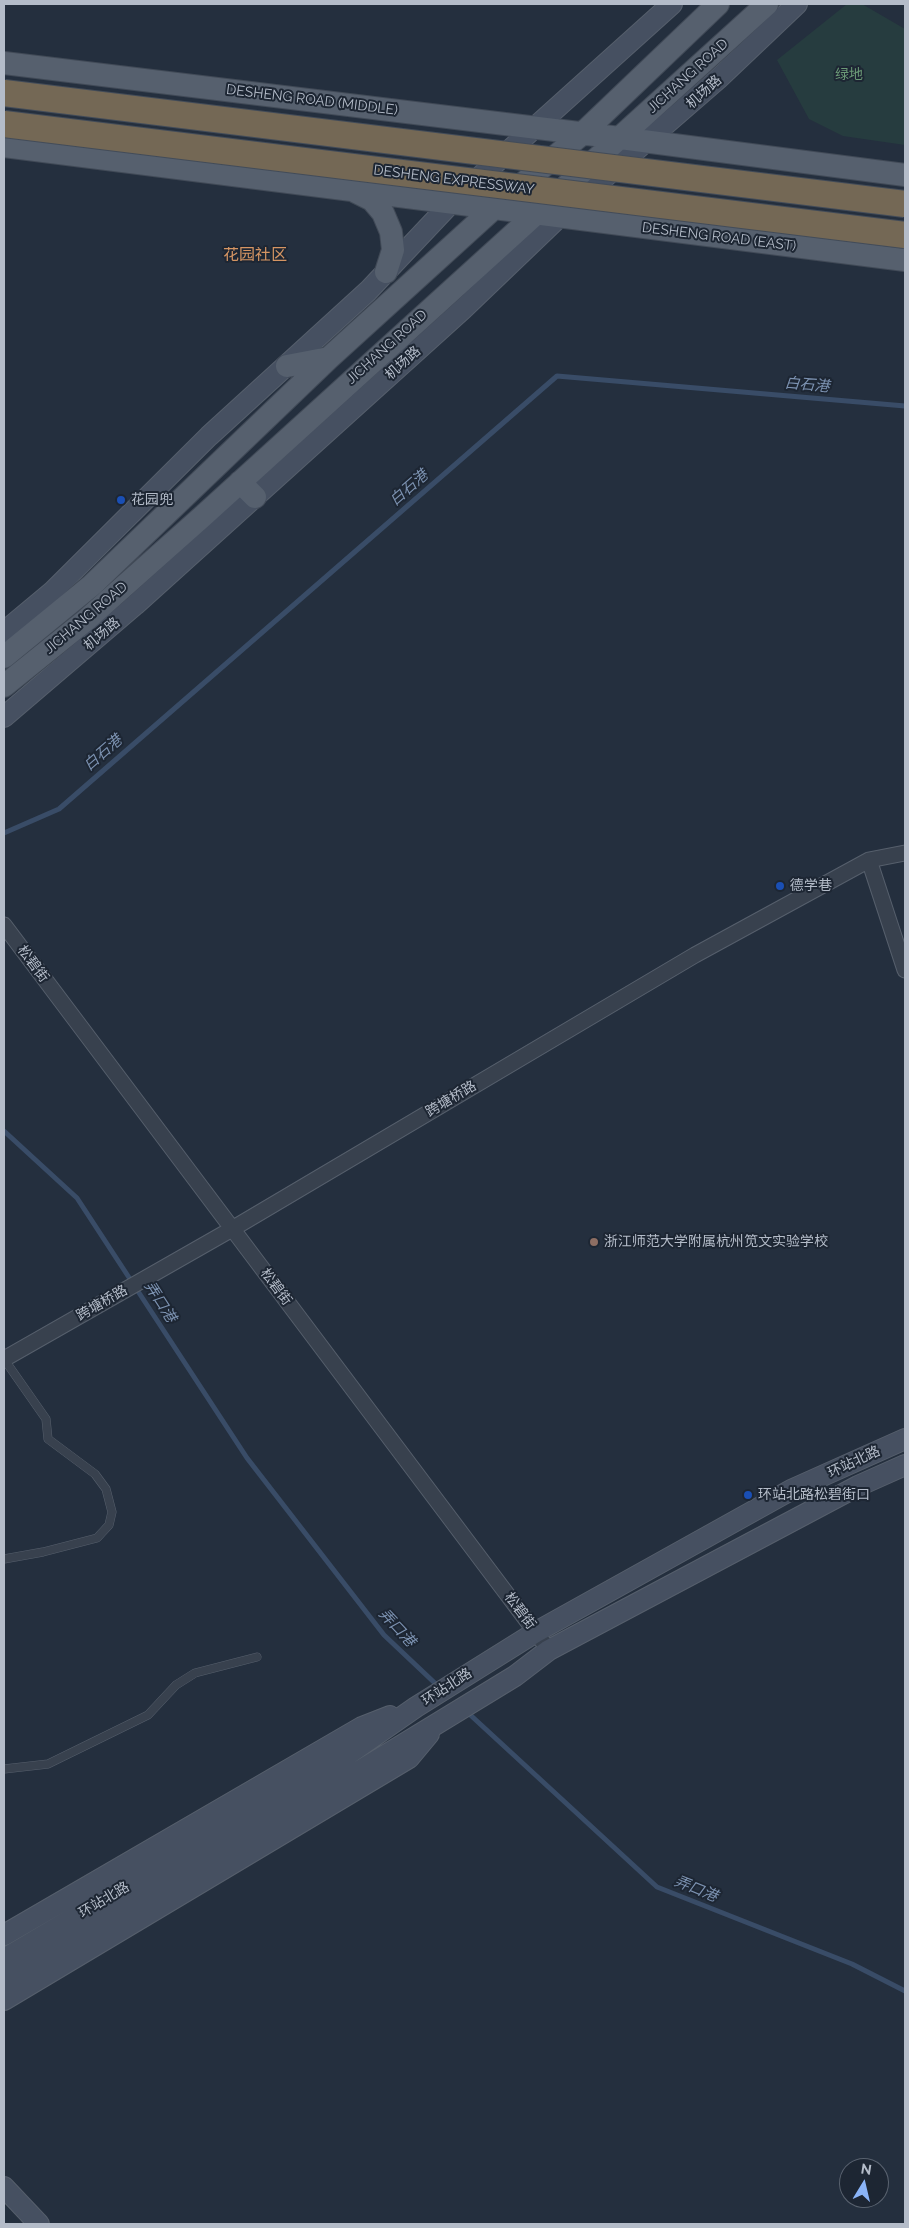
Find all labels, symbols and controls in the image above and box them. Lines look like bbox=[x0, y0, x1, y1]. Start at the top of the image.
street label: JICHANG ROAD bbox=[644, 35, 732, 117]
park label: 绿地 bbox=[835, 67, 863, 83]
street label: 机场路 bbox=[683, 72, 725, 112]
street label: DESHENG ROAD (MIDDLE) bbox=[225, 81, 399, 119]
street label: DESHENG EXPRESSWAY bbox=[373, 162, 535, 198]
street label: DESHENG ROAD (EAST) bbox=[641, 219, 797, 255]
district label: 花园社区 bbox=[223, 245, 287, 265]
street label: JICHANG ROAD bbox=[343, 306, 431, 388]
street label: 机场路 bbox=[382, 343, 424, 383]
water label: 白石港 bbox=[784, 374, 830, 396]
water label: 白石港 bbox=[386, 466, 432, 510]
place label: 花园兜 bbox=[131, 492, 173, 508]
marker: 花园兜 bbox=[115, 494, 127, 506]
street label: JICHANG ROAD bbox=[41, 579, 131, 657]
street label: 机场路 bbox=[81, 614, 123, 654]
water label: 白石港 bbox=[80, 731, 126, 775]
place label: 德学巷 bbox=[790, 878, 832, 894]
marker: 德学巷 bbox=[774, 880, 786, 892]
street label: 松碧街 bbox=[14, 942, 52, 986]
street label: 跨塘桥路 bbox=[423, 1077, 479, 1121]
place label: 浙江师范大学附属杭州笕文实验学校 bbox=[604, 1234, 828, 1250]
marker: 浙江师范大学附属杭州笕文实验学校 bbox=[588, 1236, 600, 1248]
street label: 松碧街 bbox=[257, 1265, 295, 1309]
water label: 弄口港 bbox=[140, 1278, 180, 1326]
street label: 跨塘桥路 bbox=[74, 1282, 130, 1324]
street label: 环站北路 bbox=[825, 1443, 883, 1481]
place label: 环站北路松碧街口 bbox=[758, 1487, 870, 1503]
marker: 环站北路松碧街口 bbox=[742, 1489, 754, 1501]
street label: 松碧街 bbox=[501, 1589, 539, 1633]
water label: 弄口港 bbox=[375, 1605, 419, 1651]
street label: 环站北路 bbox=[419, 1665, 475, 1709]
water label: 弄口港 bbox=[672, 1872, 720, 1906]
street label: 环站北路 bbox=[76, 1878, 132, 1922]
north arrow bbox=[839, 2158, 889, 2208]
text: N bbox=[860, 2160, 873, 2178]

